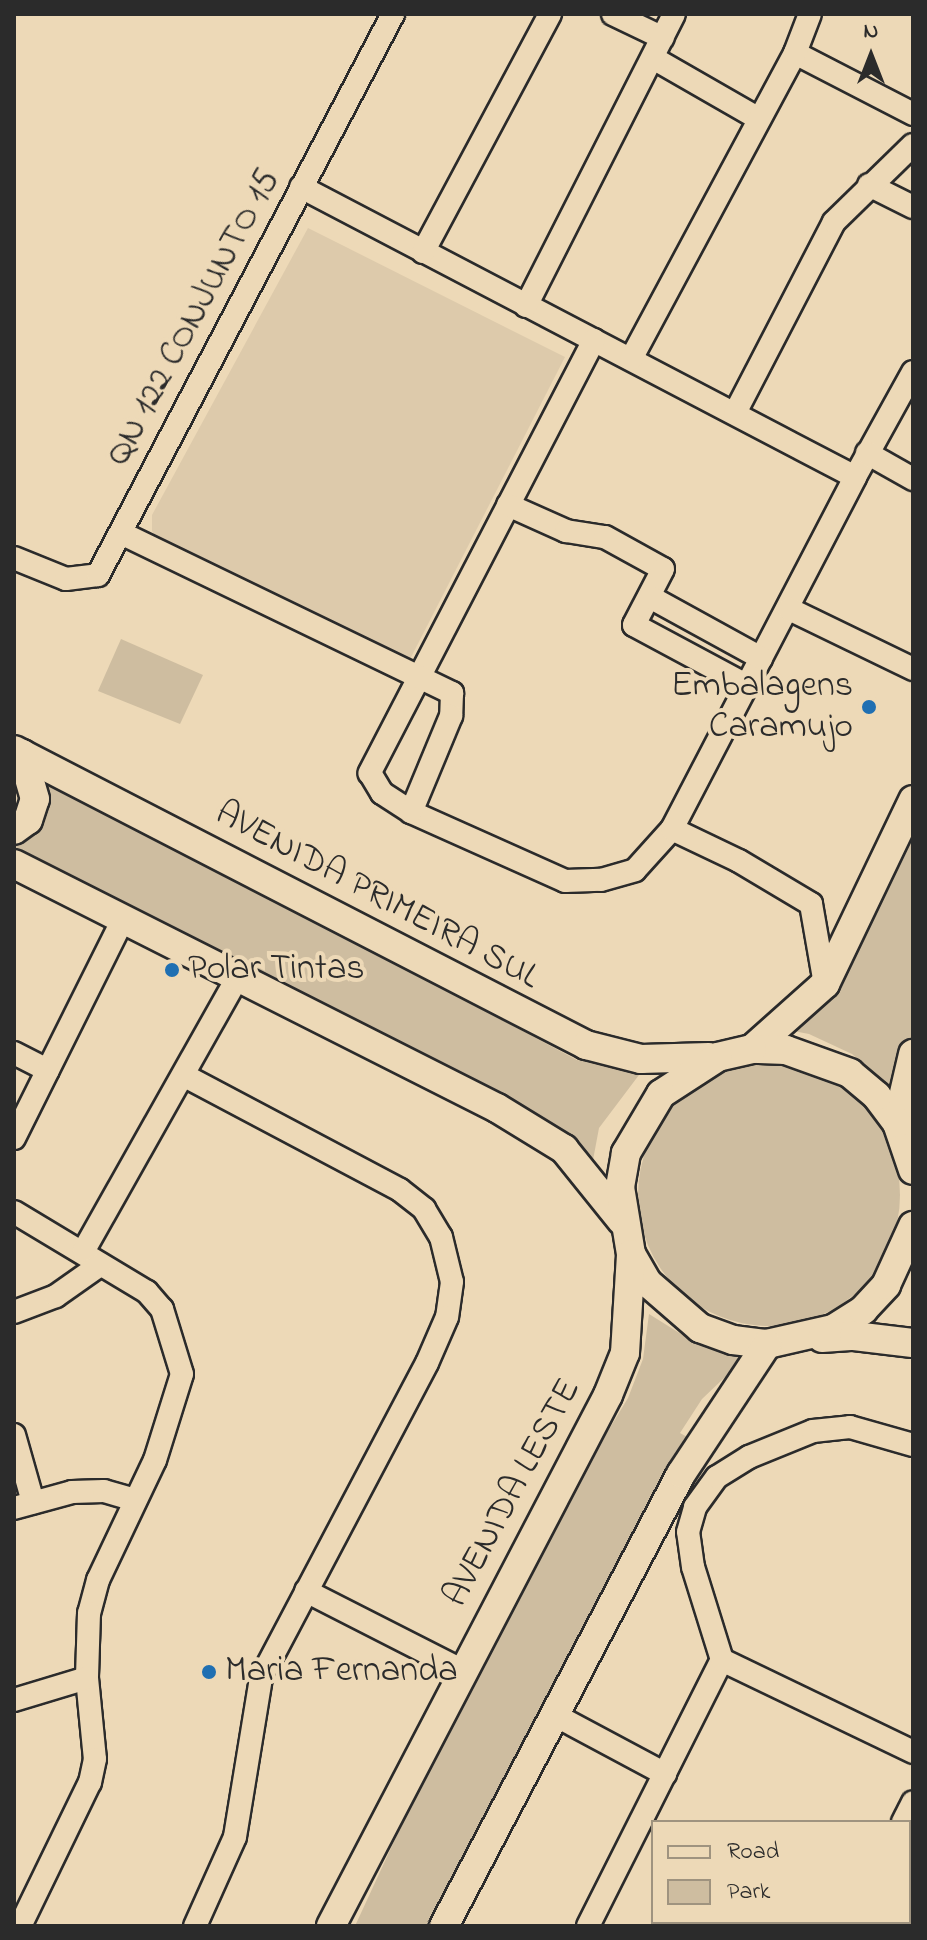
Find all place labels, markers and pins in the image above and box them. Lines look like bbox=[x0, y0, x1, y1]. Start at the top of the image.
place label: Embalagens Caramujo bbox=[671, 664, 853, 749]
marker: Embalagens Caramujo bbox=[860, 698, 878, 716]
place label: Polar Tintas bbox=[188, 948, 365, 992]
marker: Polar Tintas bbox=[163, 961, 181, 979]
place label: Maria Fernanda bbox=[225, 1650, 458, 1694]
marker: Maria Fernanda bbox=[200, 1663, 218, 1681]

